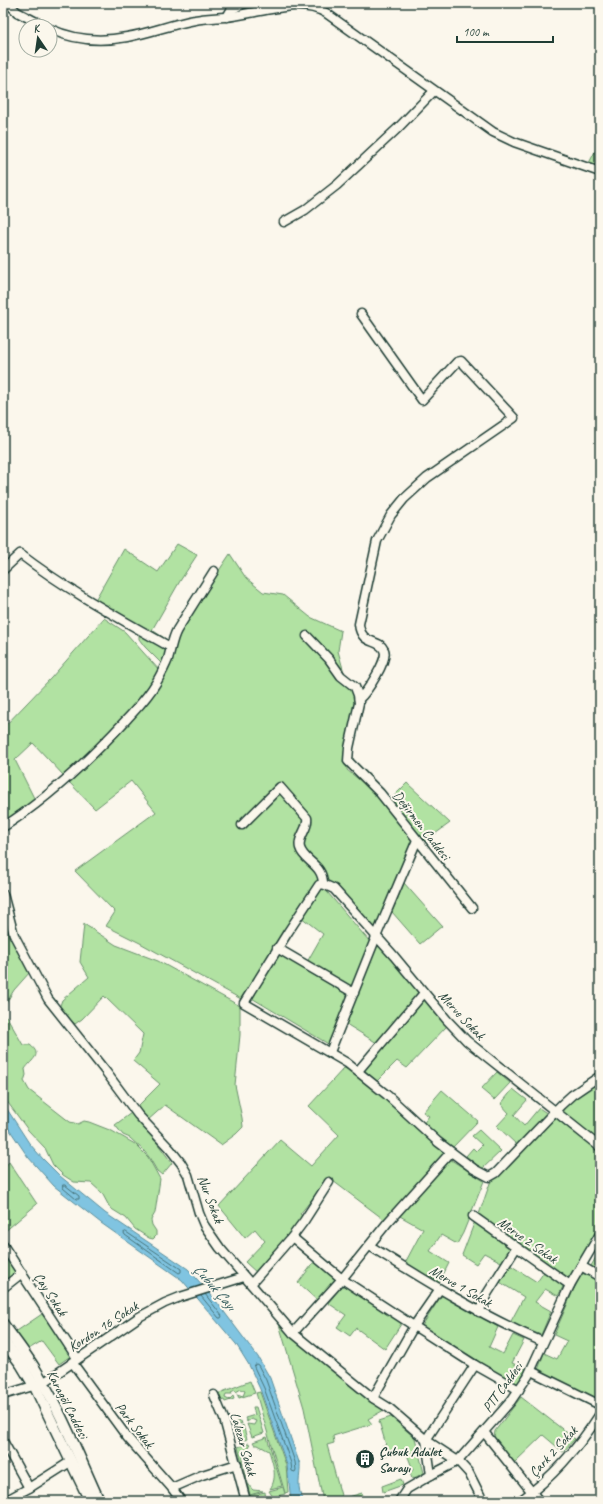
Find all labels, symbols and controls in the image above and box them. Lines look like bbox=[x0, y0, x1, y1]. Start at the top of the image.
north arrow bbox=[18, 18, 58, 58]
scale bar bbox=[457, 18, 553, 44]
text: K bbox=[31, 20, 42, 36]
text: 100 m bbox=[463, 24, 490, 40]
street label: Değirmen Caddesi bbox=[389, 787, 455, 865]
street label: Merve Sokak bbox=[435, 987, 490, 1045]
street label: Nur Sokak bbox=[194, 1173, 228, 1226]
street label: Merve 2 Sokak bbox=[494, 1214, 562, 1268]
water label: Çubuk Çayı bbox=[189, 1260, 241, 1316]
street label: Merve 1 Sokak bbox=[426, 1262, 496, 1312]
street label: Çay Sokak bbox=[30, 1269, 71, 1320]
street label: Kordon 16 Sokak bbox=[65, 1297, 142, 1355]
street label: PTT Caddesi bbox=[479, 1357, 528, 1416]
street label: Karagöl Caddesi bbox=[43, 1367, 93, 1443]
street label: Park Sokak bbox=[111, 1399, 159, 1453]
street label: Lalezar Sokak bbox=[226, 1411, 261, 1479]
street label: Çark 2 Sokak bbox=[525, 1422, 582, 1480]
place label: Çubuk Adalet Sarayı bbox=[379, 1443, 444, 1476]
building icon: Çubuk Adalet Sarayı bbox=[354, 1448, 376, 1470]

